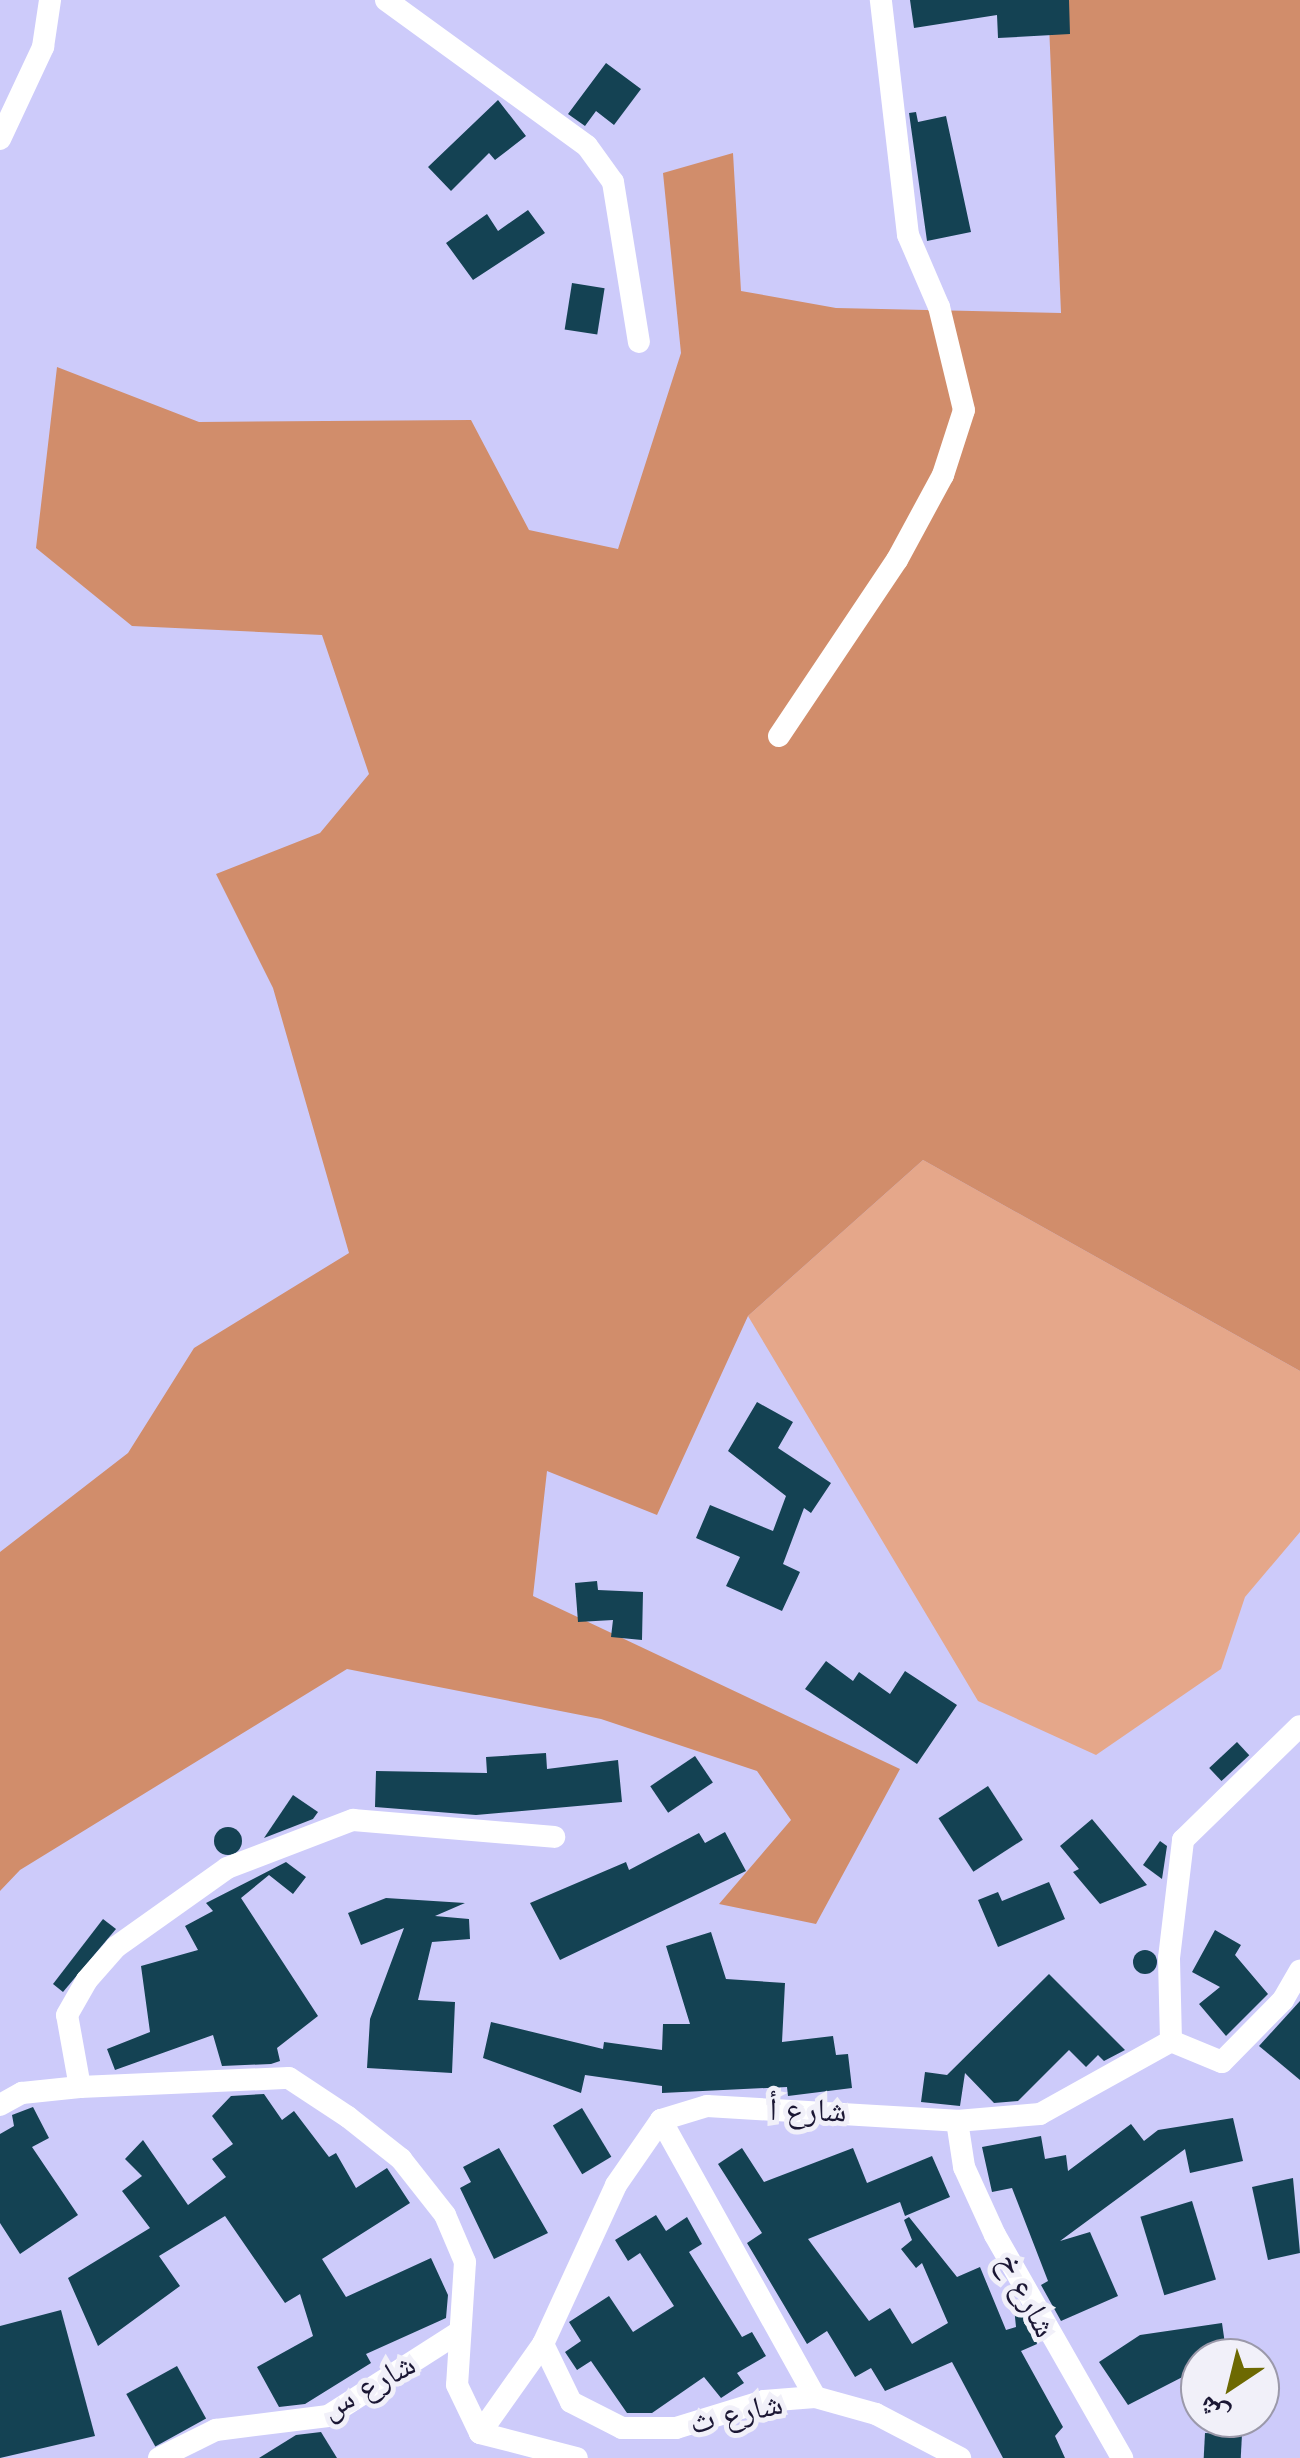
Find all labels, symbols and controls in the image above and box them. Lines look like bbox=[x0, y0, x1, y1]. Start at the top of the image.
street label: شارع أ bbox=[769, 2090, 847, 2130]
street label: شارع خ bbox=[989, 2246, 1065, 2344]
north arrow bbox=[1180, 2338, 1280, 2438]
street label: شارع ﺱ bbox=[314, 2345, 422, 2427]
street label: شارع ث bbox=[686, 2384, 786, 2442]
text: ش bbox=[1190, 2387, 1237, 2436]

